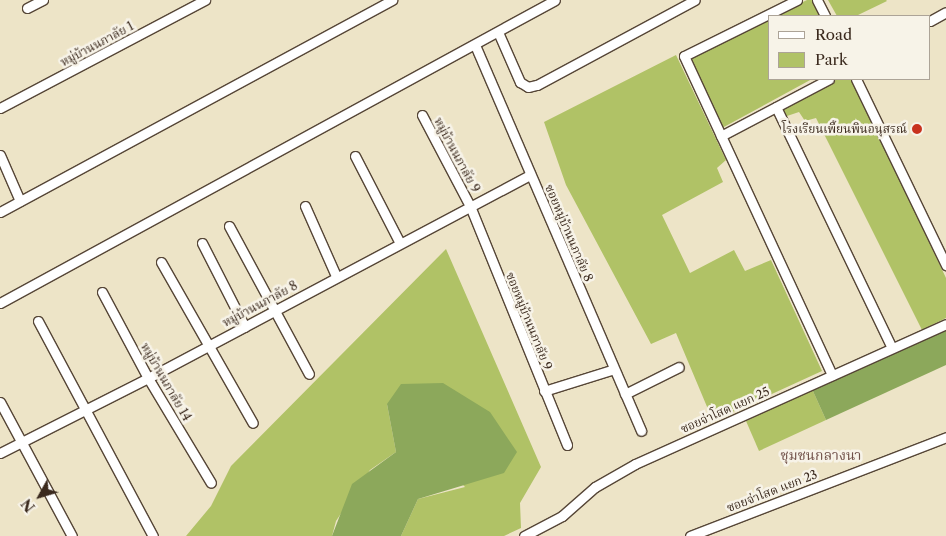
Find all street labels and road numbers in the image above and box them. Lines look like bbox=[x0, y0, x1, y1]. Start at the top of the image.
street label: หมู่บ้านนภาลัย 1 bbox=[58, 19, 136, 69]
street label: หมู่บ้านนภาลัย 9 bbox=[431, 115, 483, 195]
street label: ซอยหมู่บ้านนภาลัย 8 bbox=[542, 182, 596, 284]
street label: ซอยหมู่บ้านนภาลัย 9 bbox=[503, 270, 555, 372]
street label: หมู่บ้านนภาลัย 8 bbox=[220, 278, 300, 330]
street label: หมู่บ้านนภาลัย 14 bbox=[138, 340, 194, 424]
street label: ซอยจ่าโสด แยก 25 bbox=[678, 384, 772, 436]
street label: ซอยจ่าโสด แยก 23 bbox=[725, 467, 819, 515]

